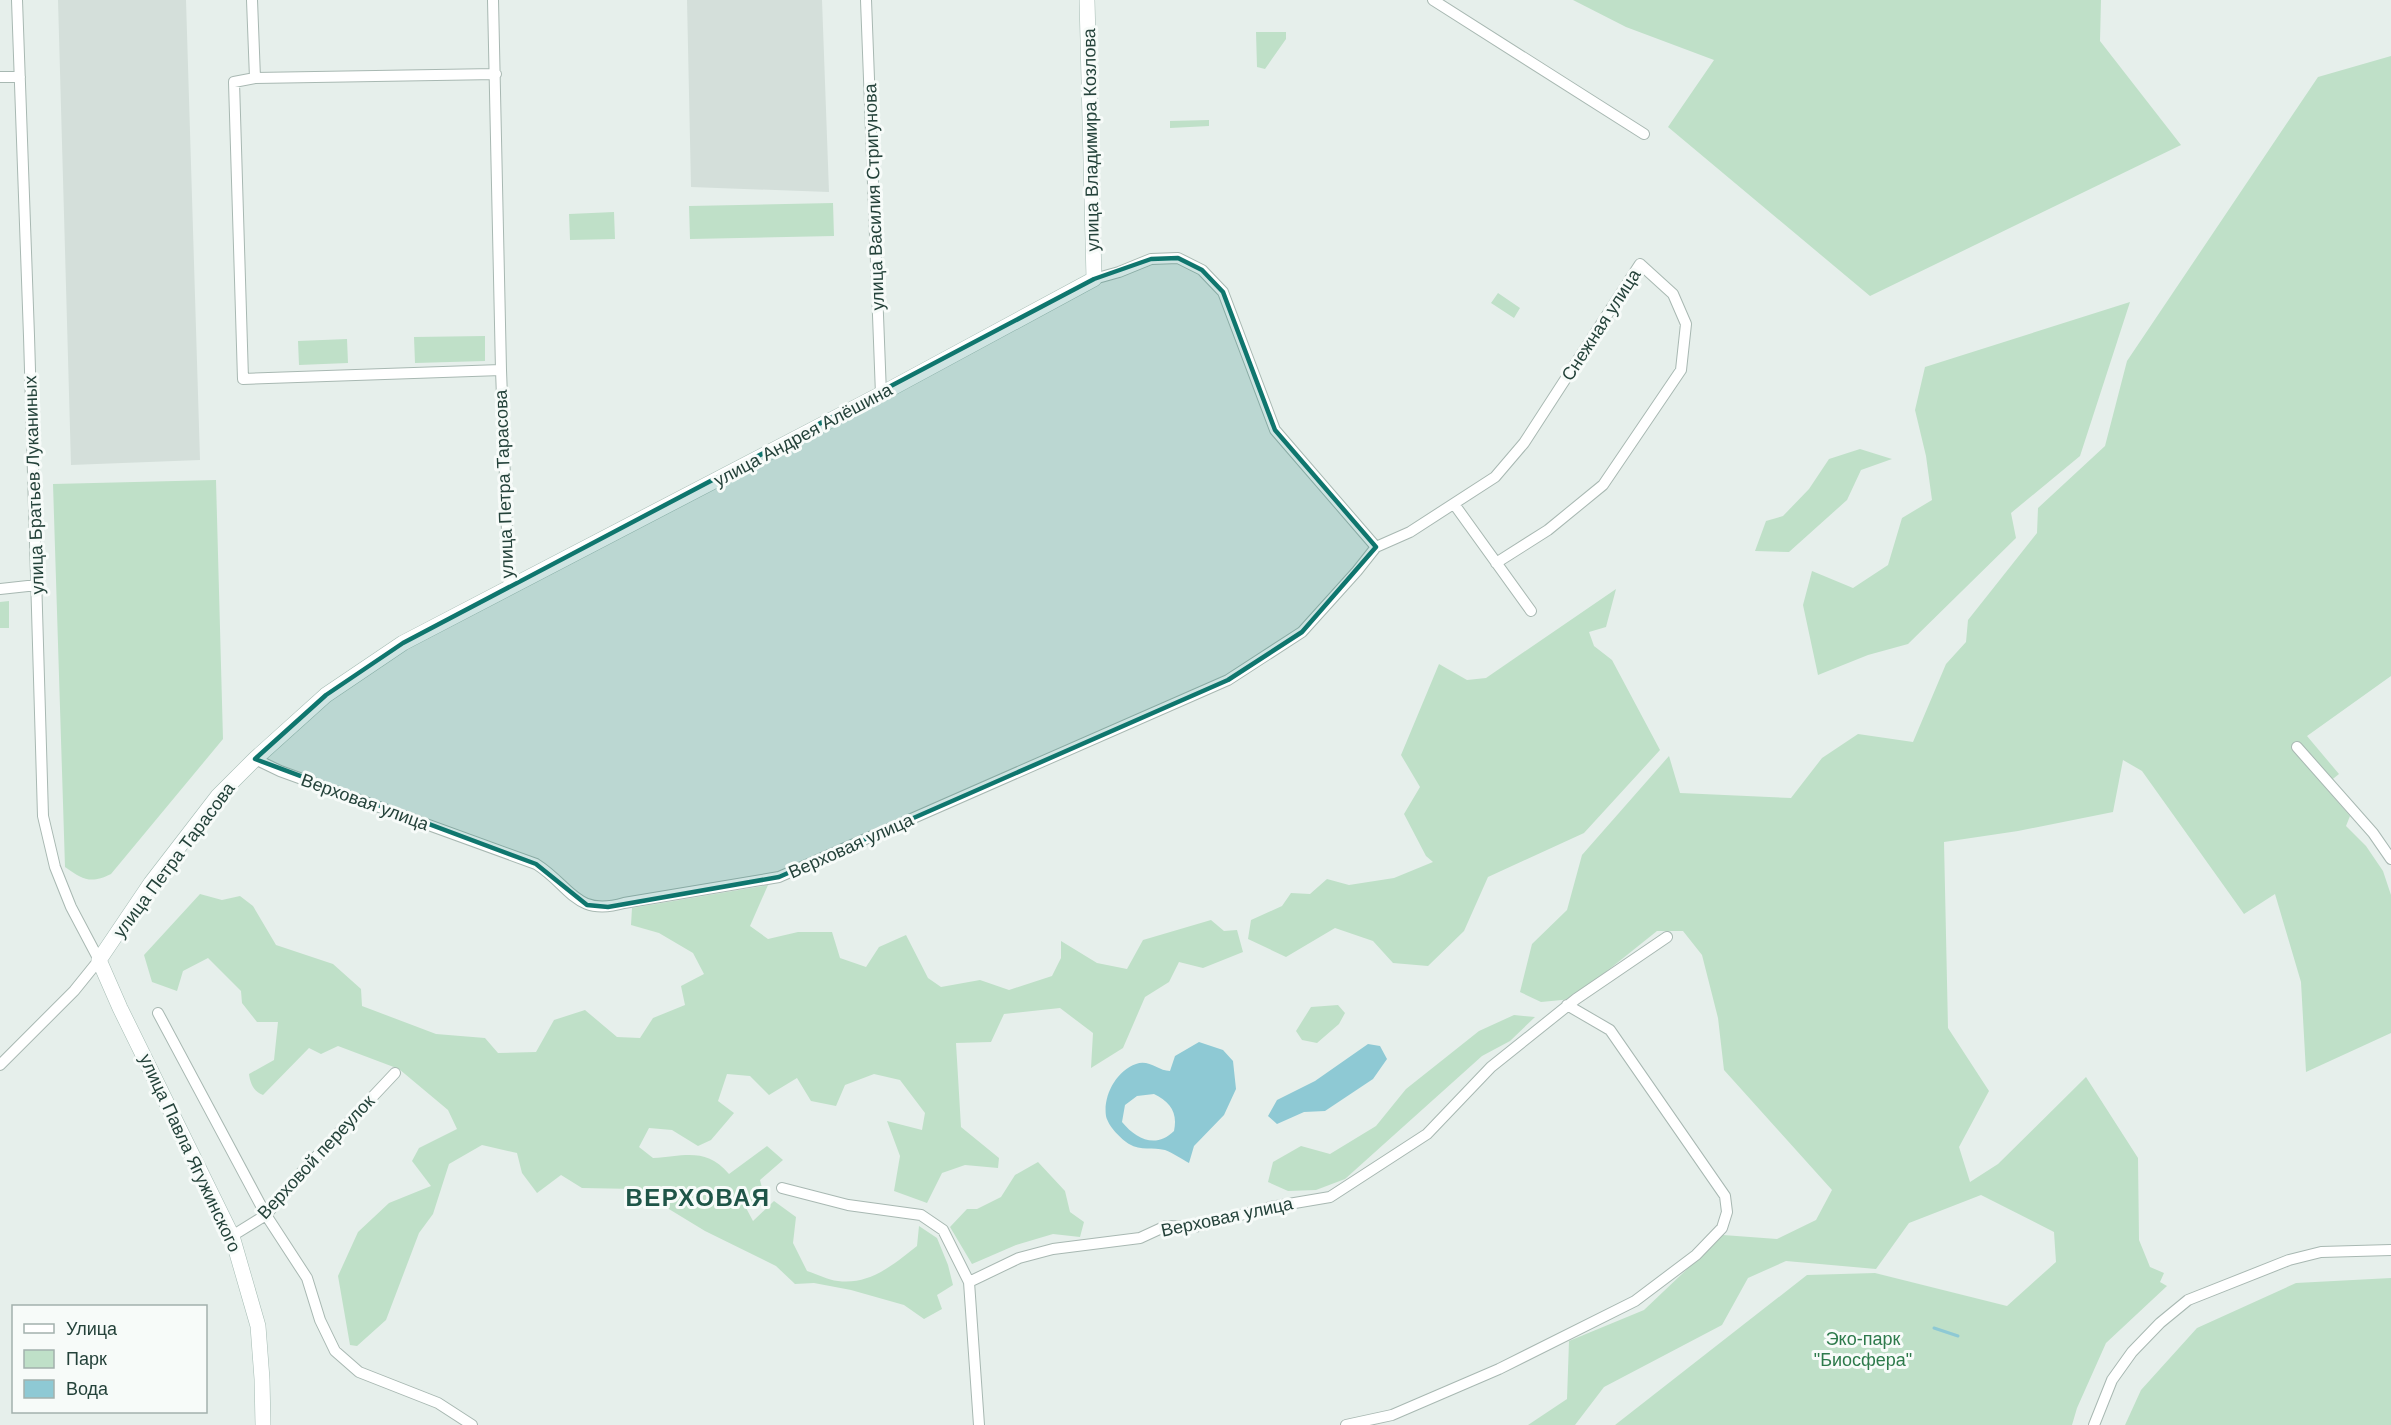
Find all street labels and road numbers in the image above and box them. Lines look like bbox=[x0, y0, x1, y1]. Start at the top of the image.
street label: улица Владимира Козлова bbox=[1079, 27, 1103, 252]
street label: улица Василия Стригунова bbox=[860, 82, 888, 311]
street label: Снежная улица bbox=[1557, 265, 1645, 385]
street label: улица Братьев Луканиных bbox=[20, 375, 48, 595]
street label: улица Андрея Алёшина bbox=[711, 379, 896, 490]
street label: улица Петра Тарасова bbox=[491, 388, 517, 579]
street label: Верховая улица bbox=[299, 770, 432, 835]
street label: улица Петра Тарасова bbox=[109, 778, 239, 941]
street label: Верховая улица bbox=[786, 809, 917, 882]
street label: улица Павла Ягужинского bbox=[135, 1051, 245, 1255]
street label: Верховой переулок bbox=[253, 1091, 379, 1223]
street label: Верховая улица bbox=[1159, 1193, 1296, 1241]

